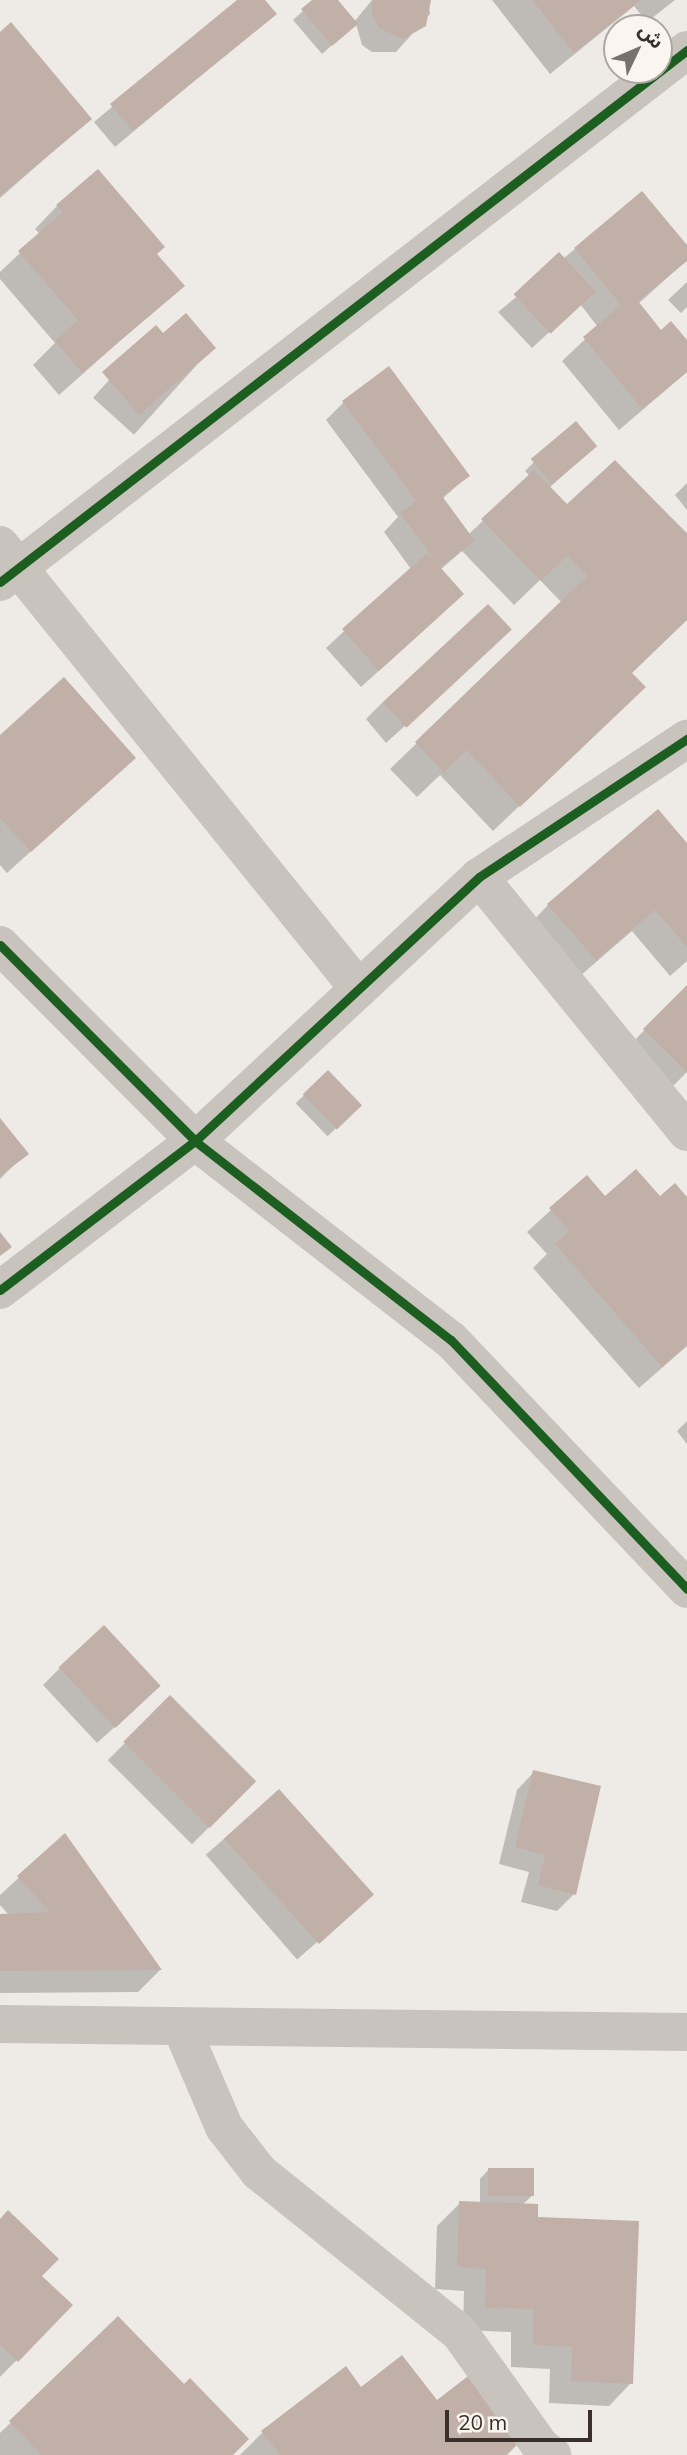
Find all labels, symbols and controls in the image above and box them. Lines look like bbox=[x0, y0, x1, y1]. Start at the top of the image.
north arrow bbox=[603, 14, 673, 84]
text: ش bbox=[634, 18, 669, 54]
scale bar bbox=[449, 2396, 596, 2440]
text: 20 m bbox=[458, 2409, 507, 2435]

